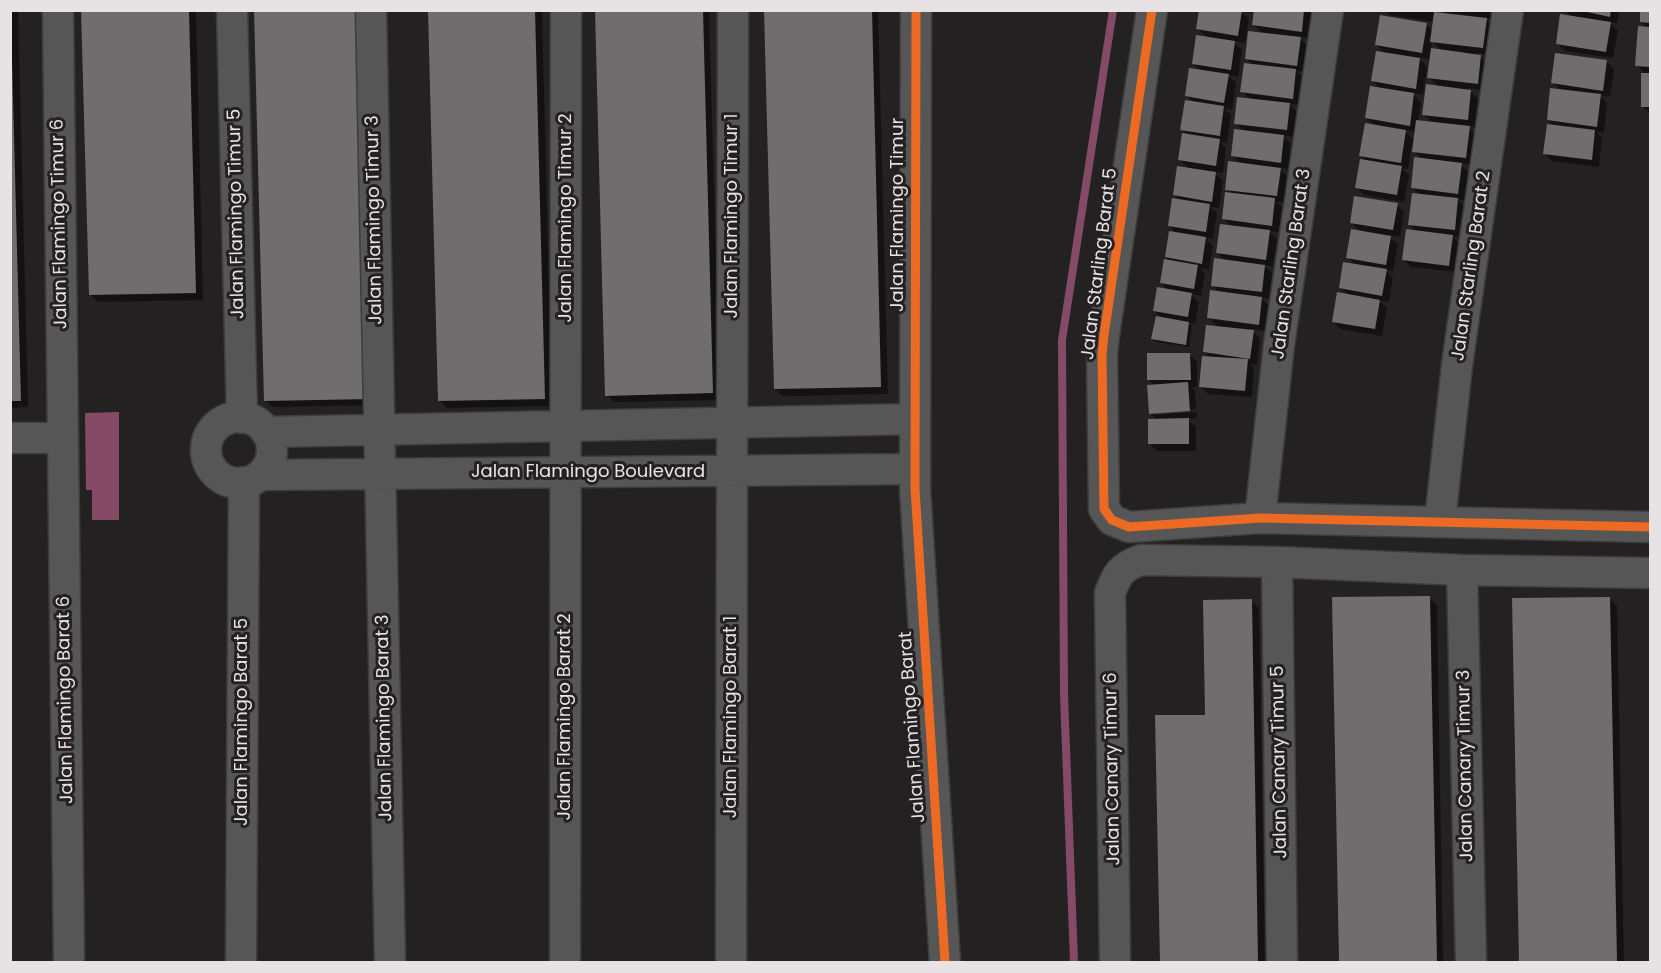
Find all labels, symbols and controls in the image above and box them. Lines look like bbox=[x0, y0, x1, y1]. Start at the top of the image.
street label: Jalan Flamingo Timur 5 bbox=[224, 109, 250, 319]
street label: Jalan Flamingo Timur 2 bbox=[555, 113, 577, 323]
street label: Jalan Flamingo Timur 1 bbox=[721, 114, 743, 318]
street label: Jalan Flamingo Timur 3 bbox=[362, 115, 388, 325]
street label: Jalan Flamingo Timur bbox=[887, 118, 909, 312]
street label: Jalan Flamingo Timur 6 bbox=[47, 119, 73, 329]
street label: Jalan Starling Barat 5 bbox=[1078, 167, 1122, 361]
street label: Jalan Starling Barat 3 bbox=[1268, 167, 1316, 361]
street label: Jalan Starling Barat 2 bbox=[1448, 170, 1496, 362]
street label: Jalan Flamingo Boulevard bbox=[471, 461, 705, 483]
street label: Jalan Flamingo Barat 6 bbox=[53, 596, 79, 804]
street label: Jalan Flamingo Barat 2 bbox=[554, 613, 576, 821]
street label: Jalan Flamingo Barat 3 bbox=[372, 614, 398, 822]
street label: Jalan Flamingo Barat 1 bbox=[720, 616, 742, 818]
street label: Jalan Flamingo Barat 5 bbox=[231, 618, 253, 826]
street label: Jalan Flamingo Barat bbox=[896, 631, 930, 823]
street label: Jalan Canary Timur 5 bbox=[1268, 665, 1292, 859]
street label: Jalan Canary Timur 3 bbox=[1454, 670, 1478, 862]
street label: Jalan Canary Timur 6 bbox=[1101, 672, 1125, 866]

